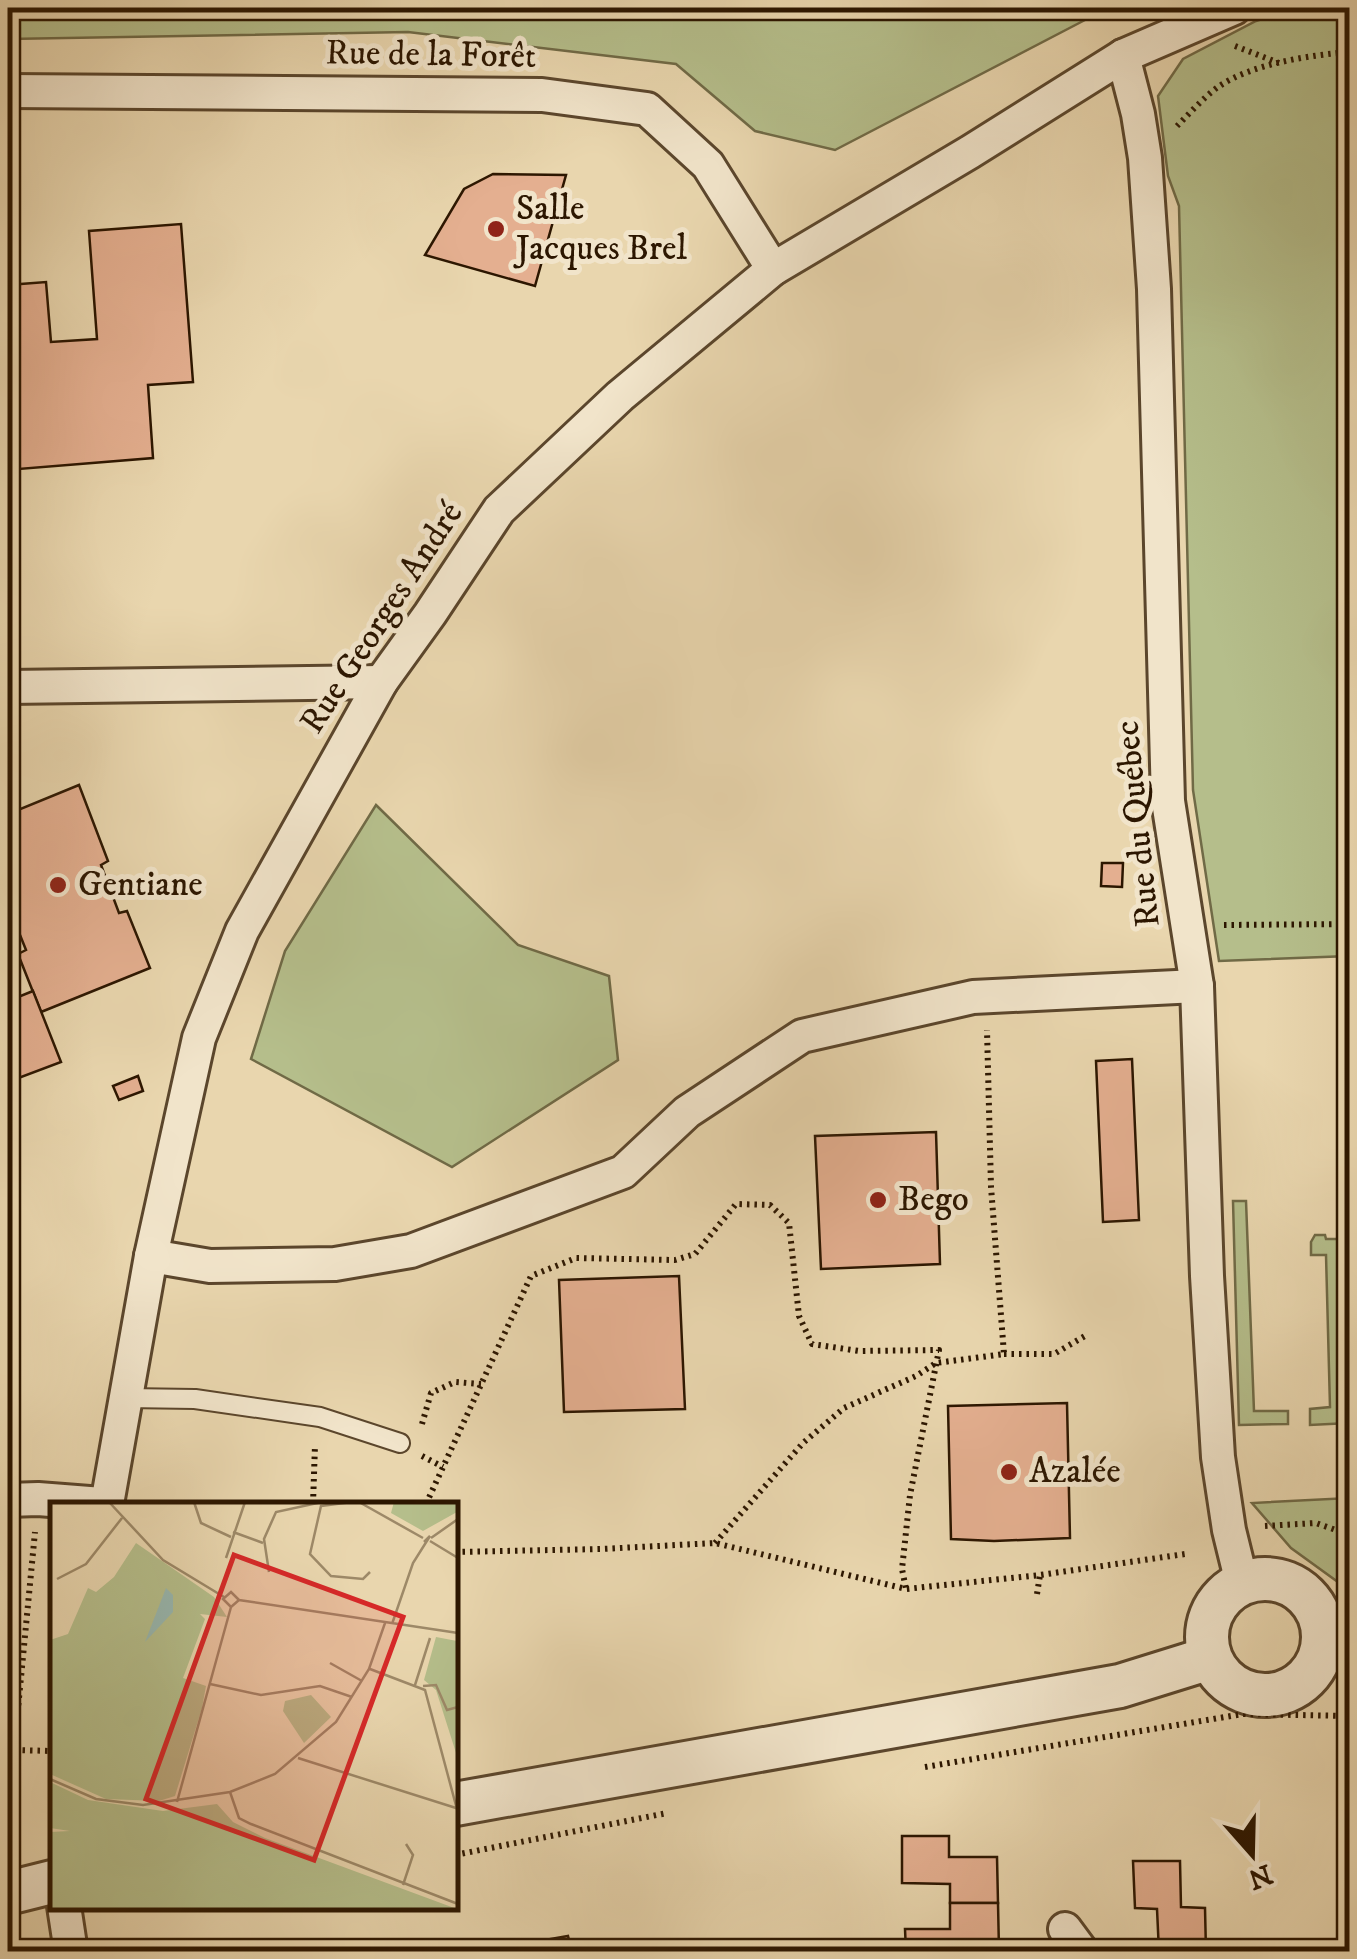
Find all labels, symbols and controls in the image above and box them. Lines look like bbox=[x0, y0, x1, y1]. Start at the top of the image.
street label: Rue de la Forêt bbox=[325, 31, 537, 79]
place label: Salle Jacques Brel bbox=[513, 187, 688, 271]
marker: Salle Jacques Brel bbox=[485, 218, 507, 240]
street label: Rue Georges André bbox=[291, 494, 474, 742]
street label: Rue du Québec bbox=[1105, 719, 1171, 929]
place label: Gentiane bbox=[78, 863, 203, 907]
marker: Gentiane bbox=[47, 874, 69, 896]
place label: Bego bbox=[898, 1178, 969, 1222]
marker: Bego bbox=[867, 1189, 889, 1211]
place label: Azalée bbox=[1029, 1450, 1121, 1494]
marker: Azalée bbox=[998, 1461, 1020, 1483]
inset map bbox=[50, 1502, 458, 1909]
north arrow bbox=[1202, 1804, 1302, 1904]
text: N bbox=[1243, 1856, 1277, 1896]

